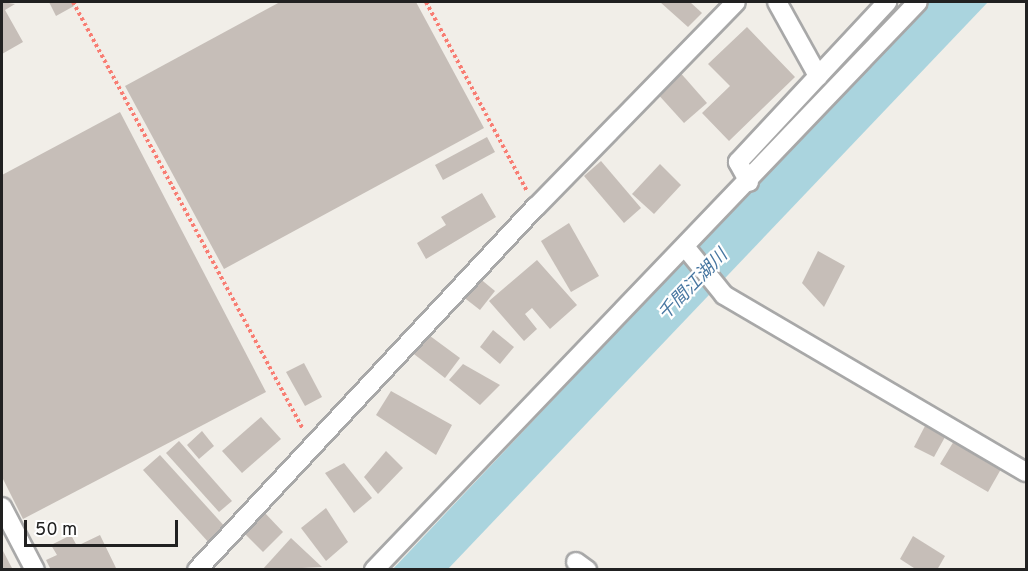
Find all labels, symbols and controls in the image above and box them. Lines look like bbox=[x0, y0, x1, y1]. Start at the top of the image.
water label: 千間江湖川 bbox=[655, 246, 733, 326]
scale bar bbox=[27, 508, 182, 546]
text: 50 m bbox=[35, 519, 77, 542]

